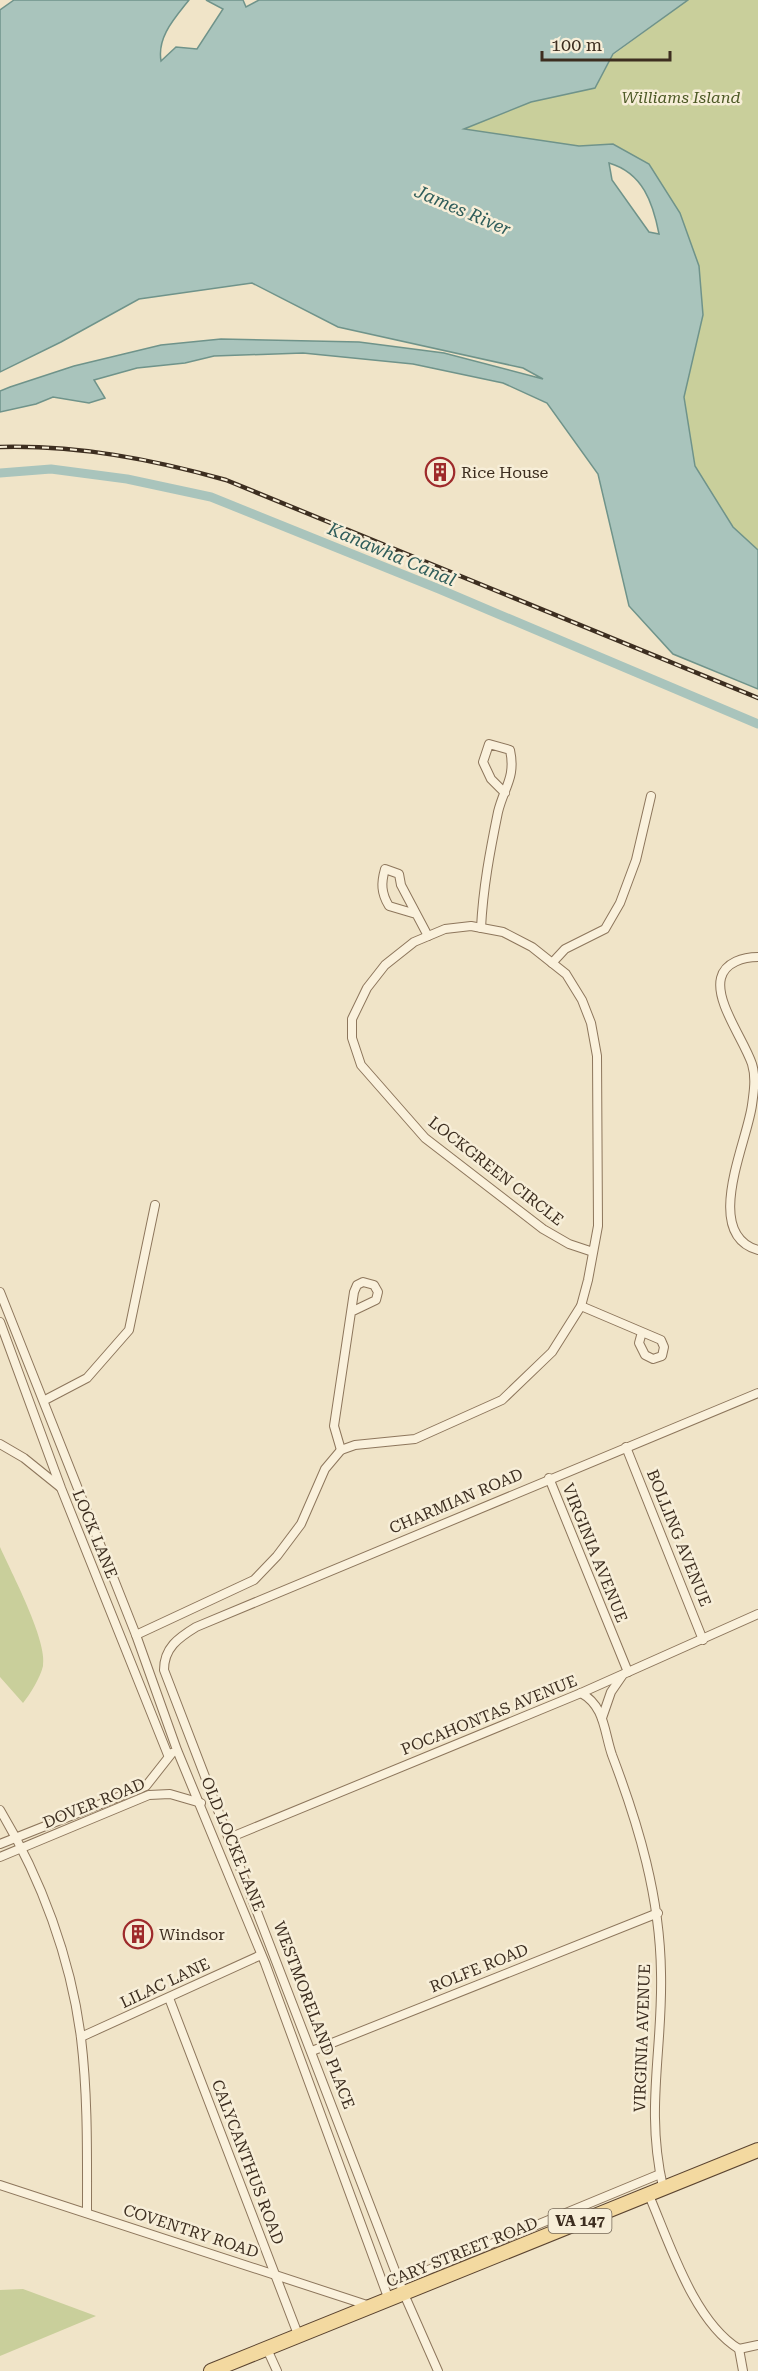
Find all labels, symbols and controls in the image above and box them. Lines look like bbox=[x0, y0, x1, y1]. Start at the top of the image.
scale bar bbox=[542, 24, 670, 62]
text: 100 m bbox=[551, 34, 602, 55]
park label: Williams Island bbox=[621, 88, 741, 107]
water label: James River bbox=[411, 180, 515, 240]
building icon: Rice House bbox=[424, 456, 456, 488]
place label: Rice House bbox=[461, 463, 548, 482]
water label: Kanawha Canal bbox=[324, 517, 459, 590]
street label: LOCKGREEN CIRCLE bbox=[425, 1112, 567, 1230]
street label: CHARMIAN ROAD bbox=[386, 1464, 526, 1538]
street label: BOLLING AVENUE bbox=[643, 1467, 715, 1609]
street label: VIRGINIA AVENUE bbox=[558, 1481, 632, 1625]
street label: LOCK LANE bbox=[69, 1487, 121, 1581]
street label: POCAHONTAS AVENUE bbox=[398, 1671, 580, 1759]
street label: DOVER ROAD bbox=[40, 1774, 148, 1832]
street label: OLD LOCKE LANE bbox=[197, 1774, 269, 1914]
building icon: Windsor bbox=[122, 1918, 154, 1950]
street label: WESTMORELAND PLACE bbox=[269, 1918, 359, 2112]
place label: Windsor bbox=[159, 1925, 225, 1944]
street label: ROLFE ROAD bbox=[427, 1940, 531, 1996]
street label: LILAC LANE bbox=[117, 1954, 213, 2012]
street label: VIRGINIA AVENUE bbox=[630, 1964, 654, 2112]
street label: CALYCANTHUS ROAD bbox=[208, 2077, 288, 2247]
street label: COVENTRY ROAD bbox=[121, 2200, 261, 2262]
road number: VA 147 bbox=[548, 2209, 612, 2233]
street label: CARY STREET ROAD bbox=[383, 2213, 541, 2291]

